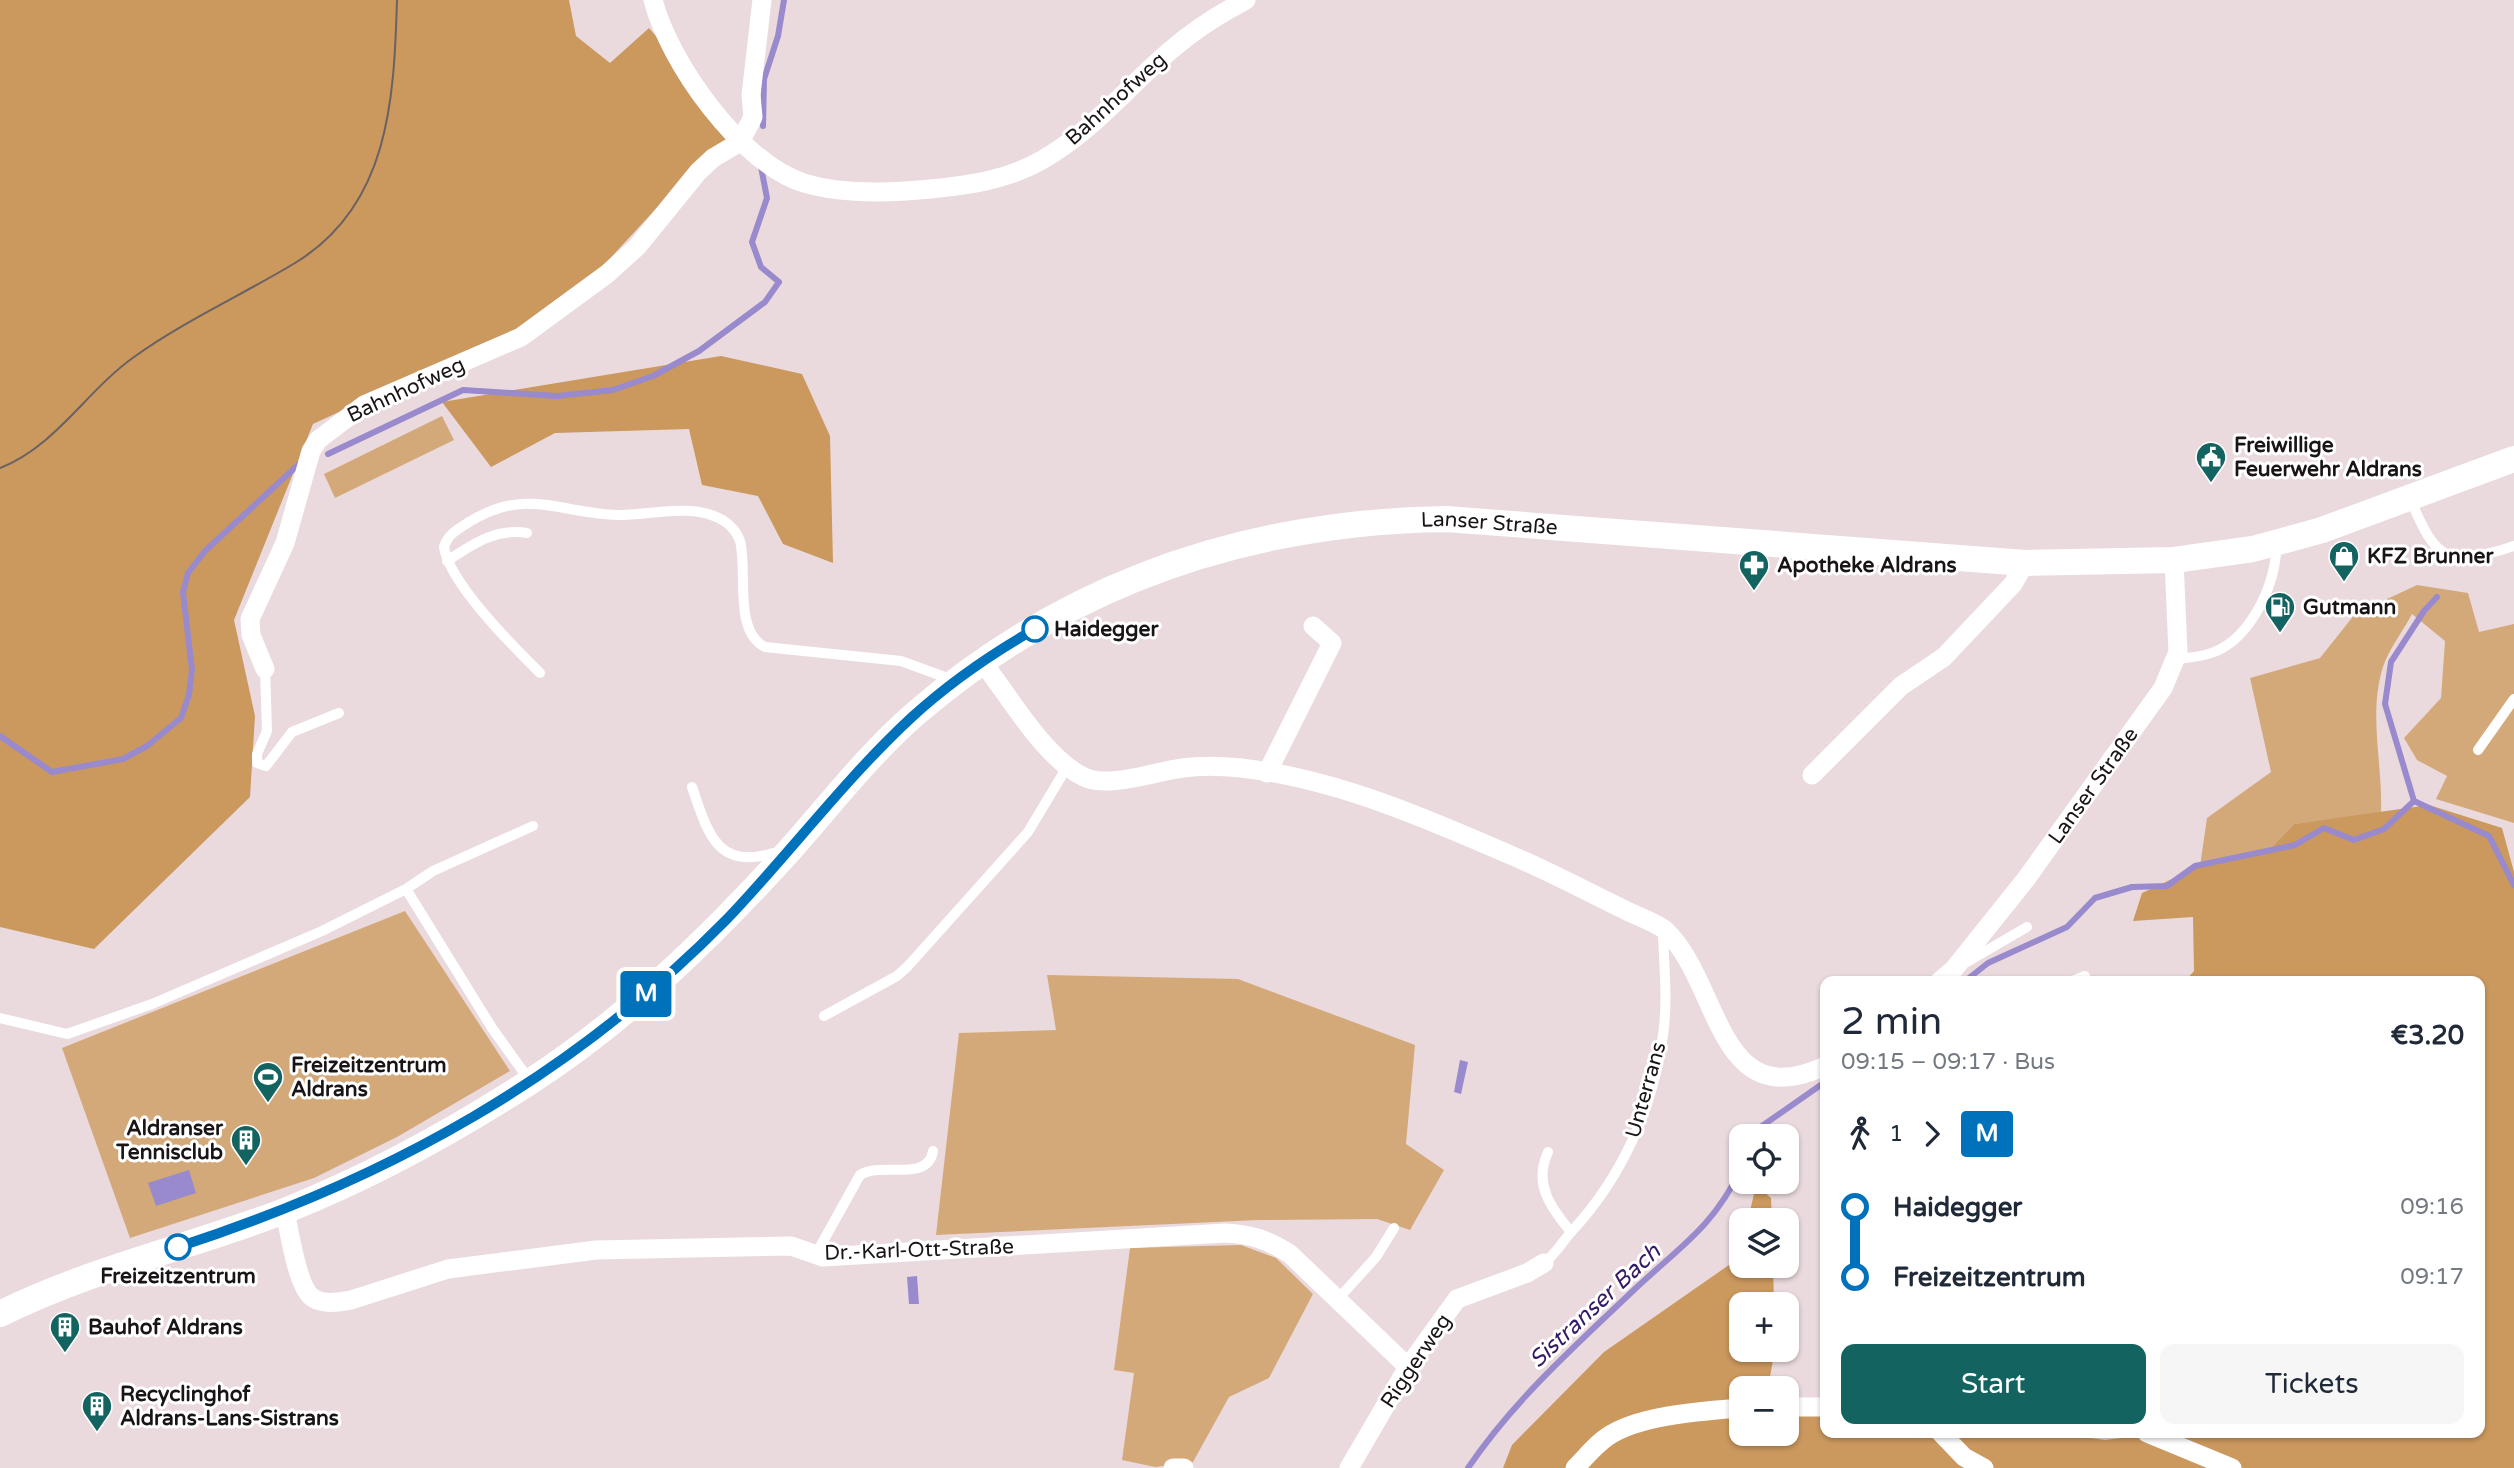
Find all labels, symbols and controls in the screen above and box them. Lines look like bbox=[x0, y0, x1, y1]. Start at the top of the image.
street label: Bahnhofweg bbox=[1060, 47, 1172, 151]
street label: Bahnhofweg bbox=[343, 352, 469, 428]
place label: Freiwillige Feuerwehr Aldrans bbox=[2234, 433, 2422, 482]
public building icon: Freiwillige Feuerwehr Aldrans bbox=[2194, 440, 2228, 484]
street label: Lanser Straße bbox=[1420, 506, 1559, 540]
shop icon: KFZ Brunner bbox=[2327, 539, 2361, 583]
place label: KFZ Brunner bbox=[2367, 544, 2494, 569]
pharmacy icon: Apotheke Aldrans bbox=[1737, 548, 1771, 592]
place label: Apotheke Aldrans bbox=[1777, 553, 1957, 578]
fuel station icon: Gutmann bbox=[2263, 590, 2297, 634]
place label: Gutmann bbox=[2303, 595, 2396, 620]
marker: Haidegger bbox=[1022, 616, 1048, 642]
place label: Haidegger bbox=[1054, 617, 1159, 642]
street label: Lanser Straße bbox=[2043, 722, 2143, 849]
line badge: M bbox=[623, 971, 669, 1017]
text: M bbox=[634, 979, 658, 1008]
text: 2 min bbox=[1841, 999, 1942, 1045]
text: €3.20 bbox=[2391, 1020, 2464, 1051]
street label: Unterrans bbox=[1620, 1039, 1672, 1141]
text: 09:15 – 09:17 · Bus bbox=[1841, 1048, 2055, 1076]
place label: Freizeitzentrum Aldrans bbox=[291, 1053, 447, 1102]
sports icon: Freizeitzentrum Aldrans bbox=[251, 1060, 285, 1104]
icon: walk bbox=[1841, 1115, 1879, 1153]
icon: forward bbox=[1913, 1115, 1951, 1153]
place label: Aldranser Tennisclub bbox=[115, 1116, 224, 1165]
text: M bbox=[1975, 1119, 1999, 1148]
text: 1 bbox=[1889, 1120, 1903, 1148]
building icon: Aldranser Tennisclub bbox=[229, 1123, 263, 1167]
map controls bbox=[1729, 1124, 1799, 1446]
button: locate bbox=[1729, 1124, 1799, 1194]
text: Haidegger bbox=[1893, 1192, 2022, 1223]
text: 09:16 bbox=[2400, 1193, 2464, 1221]
button: layers bbox=[1729, 1208, 1799, 1278]
marker: Freizeitzentrum bbox=[165, 1234, 191, 1260]
street label: Dr.-Karl-Ott-Straße bbox=[824, 1234, 1014, 1266]
water label: Sistranser Bach bbox=[1524, 1237, 1667, 1374]
text: Freizeitzentrum bbox=[1893, 1262, 2086, 1293]
text: 09:17 bbox=[2400, 1263, 2464, 1291]
place label: Freizeitzentrum bbox=[100, 1264, 256, 1289]
button: + bbox=[1729, 1292, 1799, 1362]
street label: Riggerweg bbox=[1375, 1309, 1457, 1413]
building icon: Bauhof Aldrans bbox=[48, 1310, 82, 1354]
place label: Bauhof Aldrans bbox=[88, 1315, 243, 1340]
button: Start bbox=[1841, 1344, 2146, 1424]
button: Tickets bbox=[2160, 1344, 2464, 1424]
button: − bbox=[1729, 1376, 1799, 1446]
place label: Recyclinghof Aldrans-Lans-Sistrans bbox=[120, 1382, 339, 1431]
building icon: Recyclinghof Aldrans-Lans-Sistrans bbox=[80, 1389, 114, 1433]

